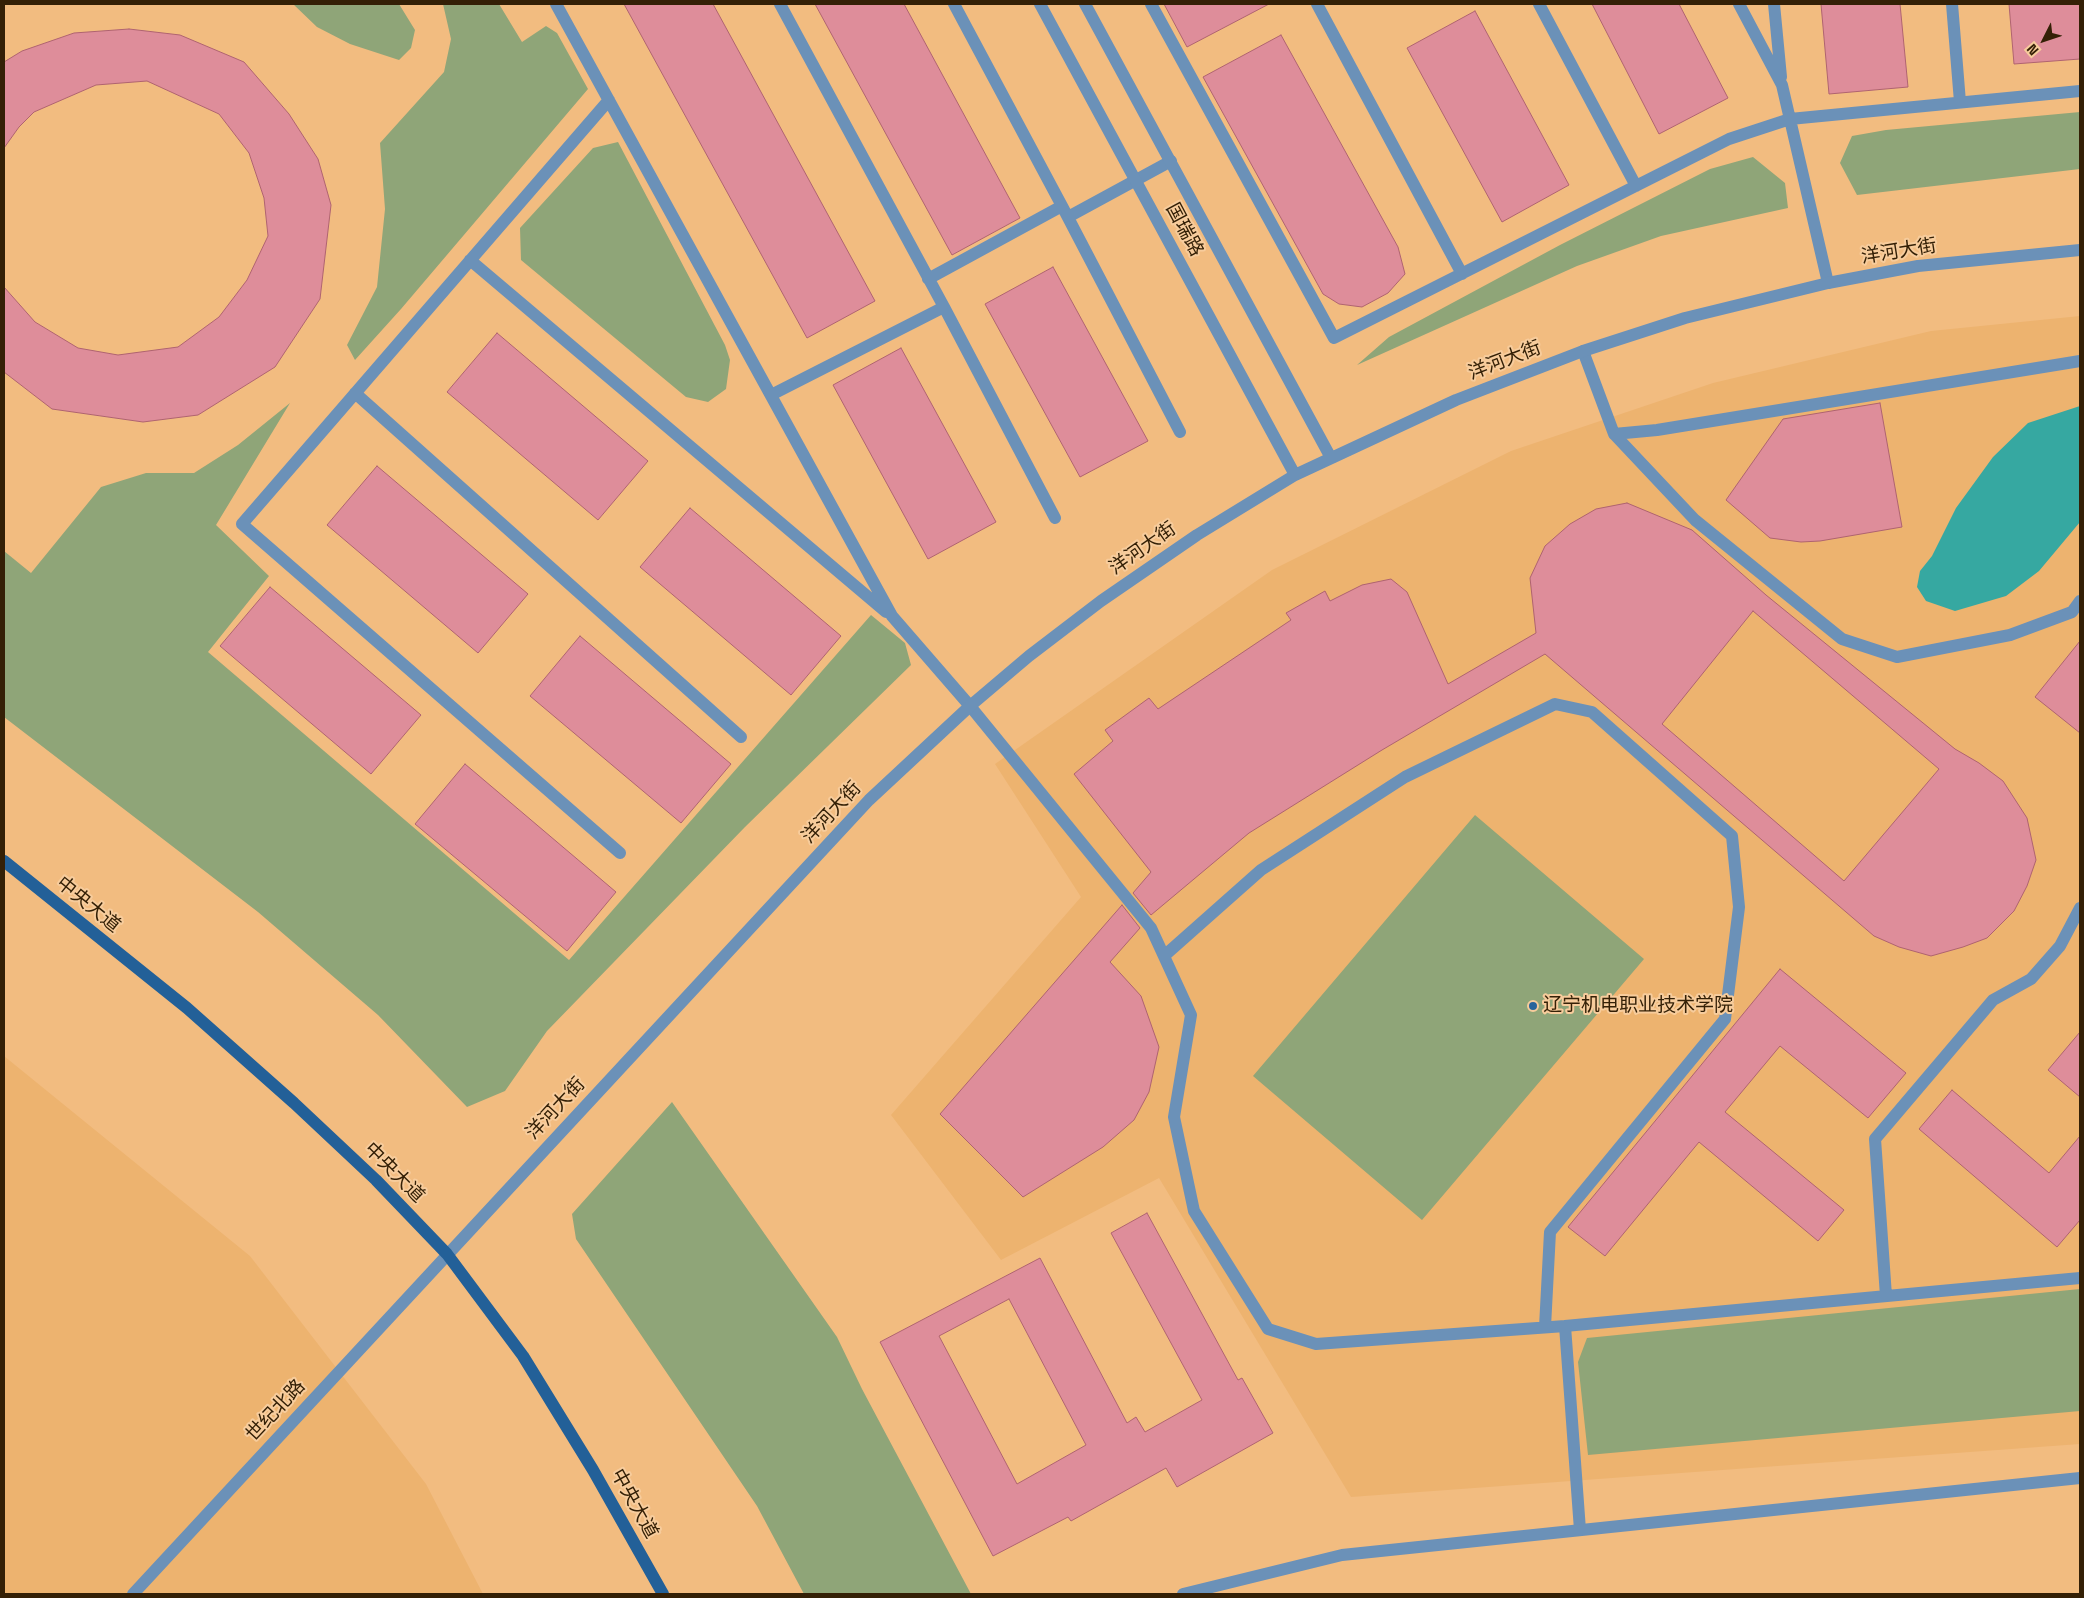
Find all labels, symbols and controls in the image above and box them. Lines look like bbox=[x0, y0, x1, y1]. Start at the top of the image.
north arrow bbox=[2019, 15, 2069, 65]
text: N bbox=[2023, 40, 2043, 59]
street label: 国瑞路 bbox=[1161, 199, 1207, 261]
street label: 洋河大街 bbox=[1860, 235, 1938, 269]
street label: 洋河大街 bbox=[1465, 337, 1545, 385]
street label: 洋河大街 bbox=[1105, 518, 1181, 580]
street label: 洋河大街 bbox=[798, 777, 866, 849]
street label: 中央大道 bbox=[51, 872, 125, 938]
place label: 辽宁机电职业技术学院 bbox=[1543, 995, 1733, 1017]
marker: 辽宁机电职业技术学院 bbox=[1527, 1000, 1539, 1012]
street label: 洋河大街 bbox=[522, 1073, 590, 1145]
street label: 中央大道 bbox=[359, 1138, 429, 1208]
street label: 世纪北路 bbox=[242, 1375, 310, 1447]
street label: 中央大道 bbox=[606, 1465, 662, 1543]

